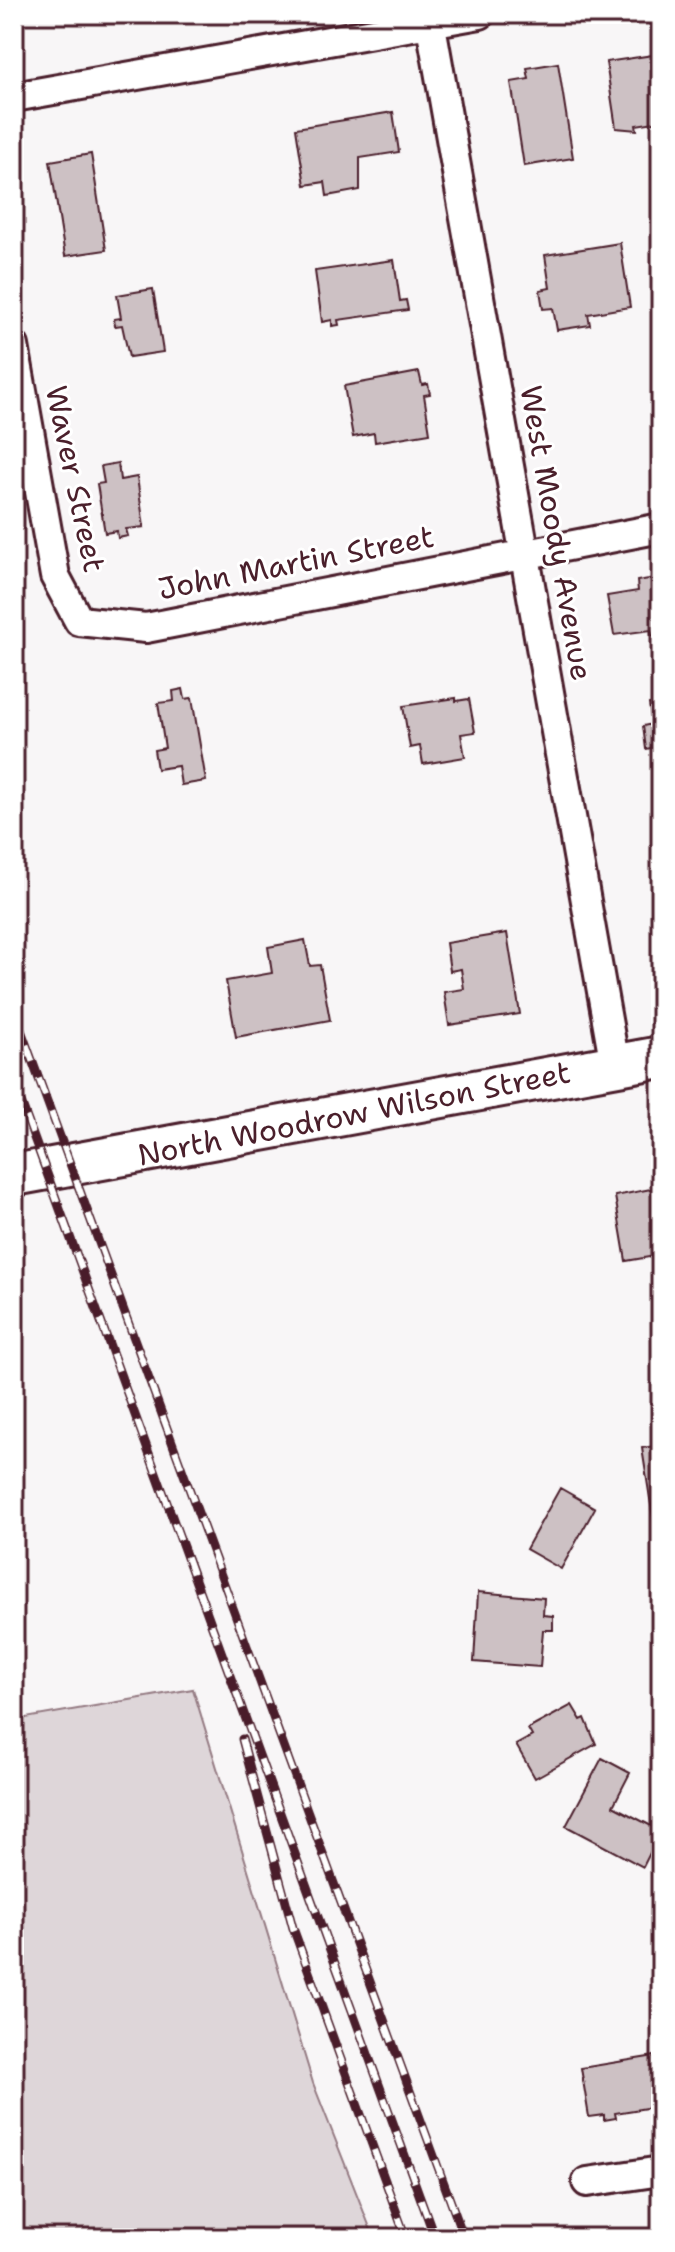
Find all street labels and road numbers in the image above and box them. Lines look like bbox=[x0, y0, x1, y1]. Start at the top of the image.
street label: Waver Street bbox=[36, 382, 115, 576]
street label: West Moody Avenue bbox=[510, 382, 603, 684]
street label: John Martin Street bbox=[154, 516, 437, 609]
street label: North Woodrow Wilson Street bbox=[134, 1051, 574, 1176]

